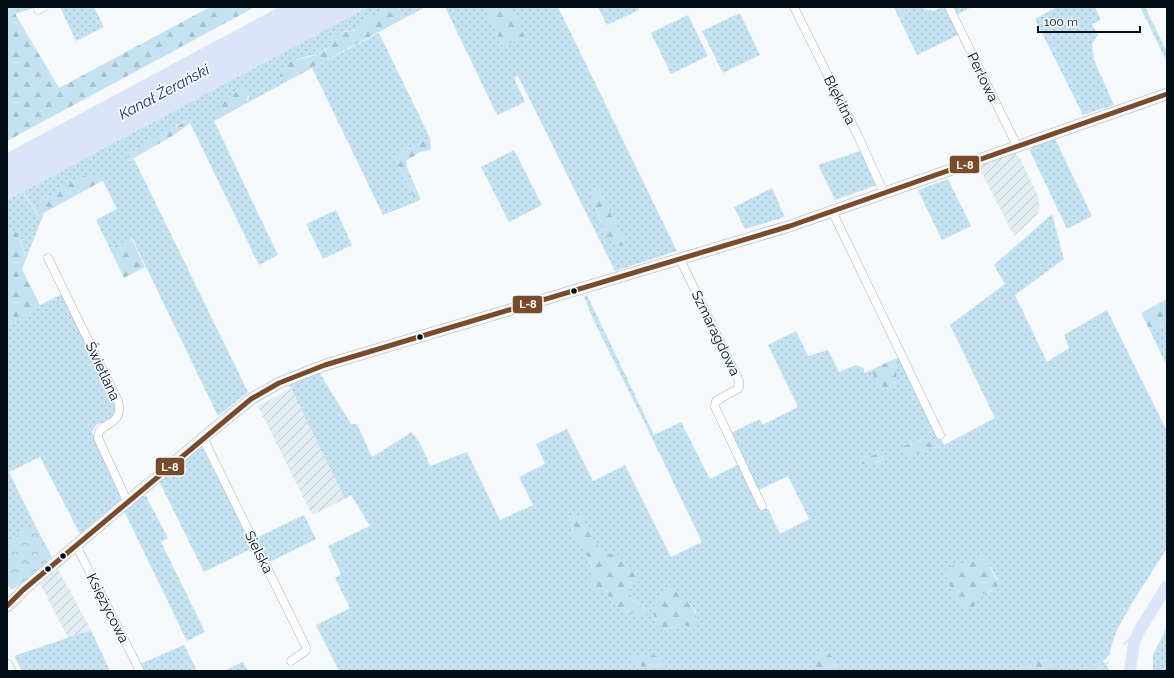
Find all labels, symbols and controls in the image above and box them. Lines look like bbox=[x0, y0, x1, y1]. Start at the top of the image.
scale bar bbox=[1038, 8, 1140, 34]
text: 100 m bbox=[1044, 15, 1078, 29]
street label: Perłowa bbox=[964, 50, 1002, 104]
water label: Kanał Żerański bbox=[115, 59, 213, 123]
street label: Błękitna bbox=[821, 73, 859, 127]
line badge: L-8 bbox=[949, 155, 980, 174]
text: L-8 bbox=[956, 159, 974, 172]
unlabelled marker bbox=[569, 286, 579, 296]
street label: Szmaragdowa bbox=[688, 288, 744, 378]
line badge: L-8 bbox=[512, 295, 543, 314]
text: L-8 bbox=[519, 298, 537, 311]
unlabelled marker bbox=[415, 332, 425, 342]
street label: Świetlana bbox=[82, 339, 124, 403]
line badge: L-8 bbox=[155, 457, 185, 476]
text: L-8 bbox=[161, 461, 179, 474]
street label: Sielska bbox=[242, 528, 276, 576]
unlabelled marker bbox=[58, 551, 68, 561]
unlabelled marker bbox=[43, 564, 53, 574]
street label: Księżycowa bbox=[84, 571, 132, 645]

